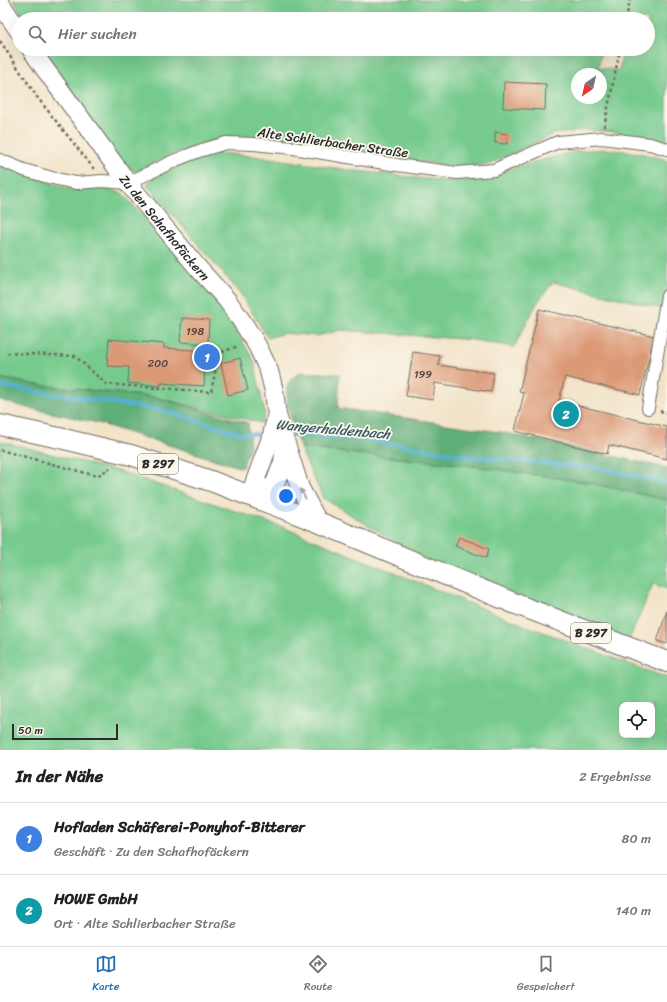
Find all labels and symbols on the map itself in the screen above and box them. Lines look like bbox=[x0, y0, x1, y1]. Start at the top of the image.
north arrow bbox=[571, 68, 607, 104]
street label: Alte Schlierbacher Straße bbox=[255, 120, 410, 165]
street label: Zu den Schafhofäckern bbox=[113, 169, 216, 286]
house number: 198 bbox=[186, 322, 204, 341]
pin: 1 bbox=[194, 342, 220, 372]
house number: 200 bbox=[148, 354, 168, 373]
house number: 199 bbox=[414, 365, 432, 384]
pin: 2 bbox=[553, 399, 579, 429]
water label: Wangerhaldenbach bbox=[275, 412, 393, 447]
road number: B 297 bbox=[138, 454, 178, 474]
your location bbox=[276, 486, 296, 506]
one-way arrow bbox=[300, 488, 306, 500]
road number: B 297 bbox=[571, 623, 611, 643]
scale bar bbox=[12, 722, 118, 741]

